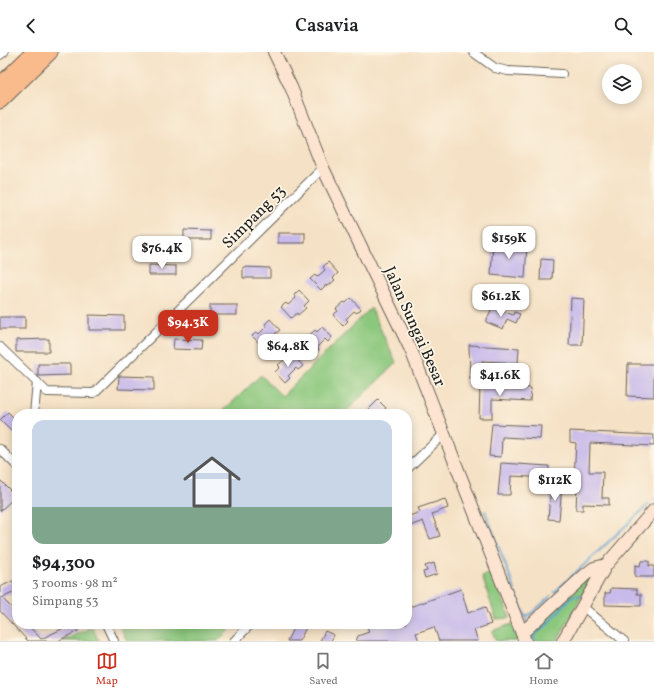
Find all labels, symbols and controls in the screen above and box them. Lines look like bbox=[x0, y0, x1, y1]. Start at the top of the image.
text: Casavia bbox=[295, 14, 359, 39]
icon: back bbox=[20, 15, 42, 37]
icon: search bbox=[612, 15, 634, 37]
map controls bbox=[602, 64, 642, 104]
button: layers bbox=[602, 64, 642, 104]
street label: Simpang 53 bbox=[218, 181, 291, 254]
pin: $159K bbox=[481, 226, 537, 260]
text: $159K bbox=[491, 230, 527, 248]
pin: $76.4K bbox=[129, 236, 195, 270]
text: $76.4K bbox=[141, 240, 183, 258]
street label: Jalan Sungai Besar bbox=[378, 263, 451, 391]
pin: $61.2K bbox=[468, 284, 534, 318]
text: $61.2K bbox=[481, 288, 521, 306]
pin: $94.3K bbox=[155, 310, 221, 344]
text: $94.3K bbox=[167, 314, 209, 332]
pin: $64.8K bbox=[255, 334, 321, 368]
text: $64.8K bbox=[267, 338, 309, 356]
pin: $41.6K bbox=[467, 363, 533, 397]
text: $41.6K bbox=[480, 367, 520, 385]
icon: home bbox=[176, 446, 248, 518]
pin: $112K bbox=[527, 468, 583, 502]
text: $112K bbox=[538, 472, 572, 490]
text: $94,300 bbox=[32, 552, 95, 575]
text: 3 rooms · 98 m² bbox=[32, 575, 118, 593]
text: Simpang 53 bbox=[32, 593, 98, 611]
tab: Map bbox=[96, 650, 118, 689]
tab: Saved bbox=[309, 650, 338, 689]
tab: Home bbox=[529, 650, 558, 689]

